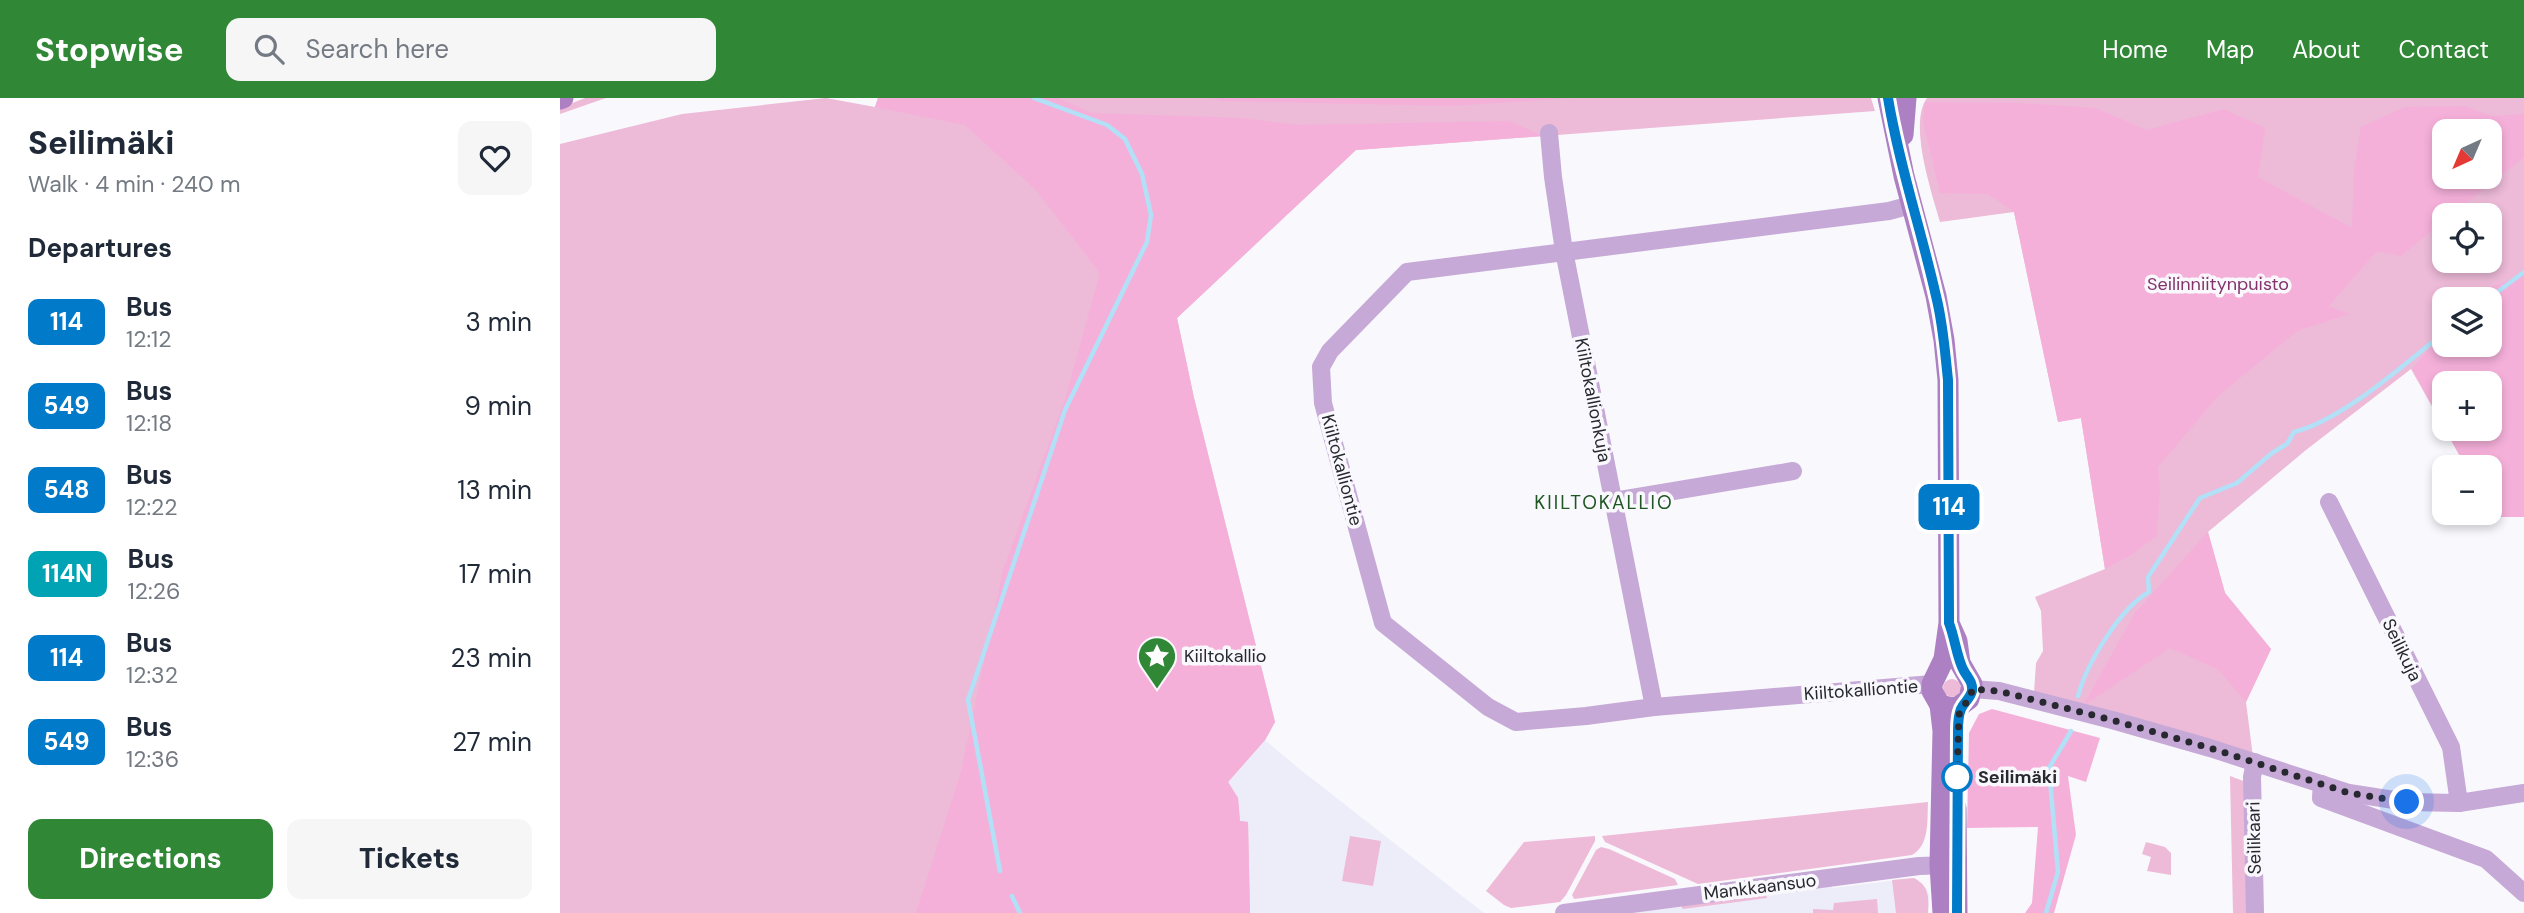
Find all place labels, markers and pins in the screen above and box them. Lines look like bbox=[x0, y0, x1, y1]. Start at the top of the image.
place icon: Kiiltokallio bbox=[1136, 635, 1178, 690]
place label: Kiiltokallio bbox=[1184, 644, 1266, 668]
marker: Seilimäki bbox=[1942, 762, 1972, 792]
place label: Seilimäki bbox=[1978, 765, 2057, 789]

